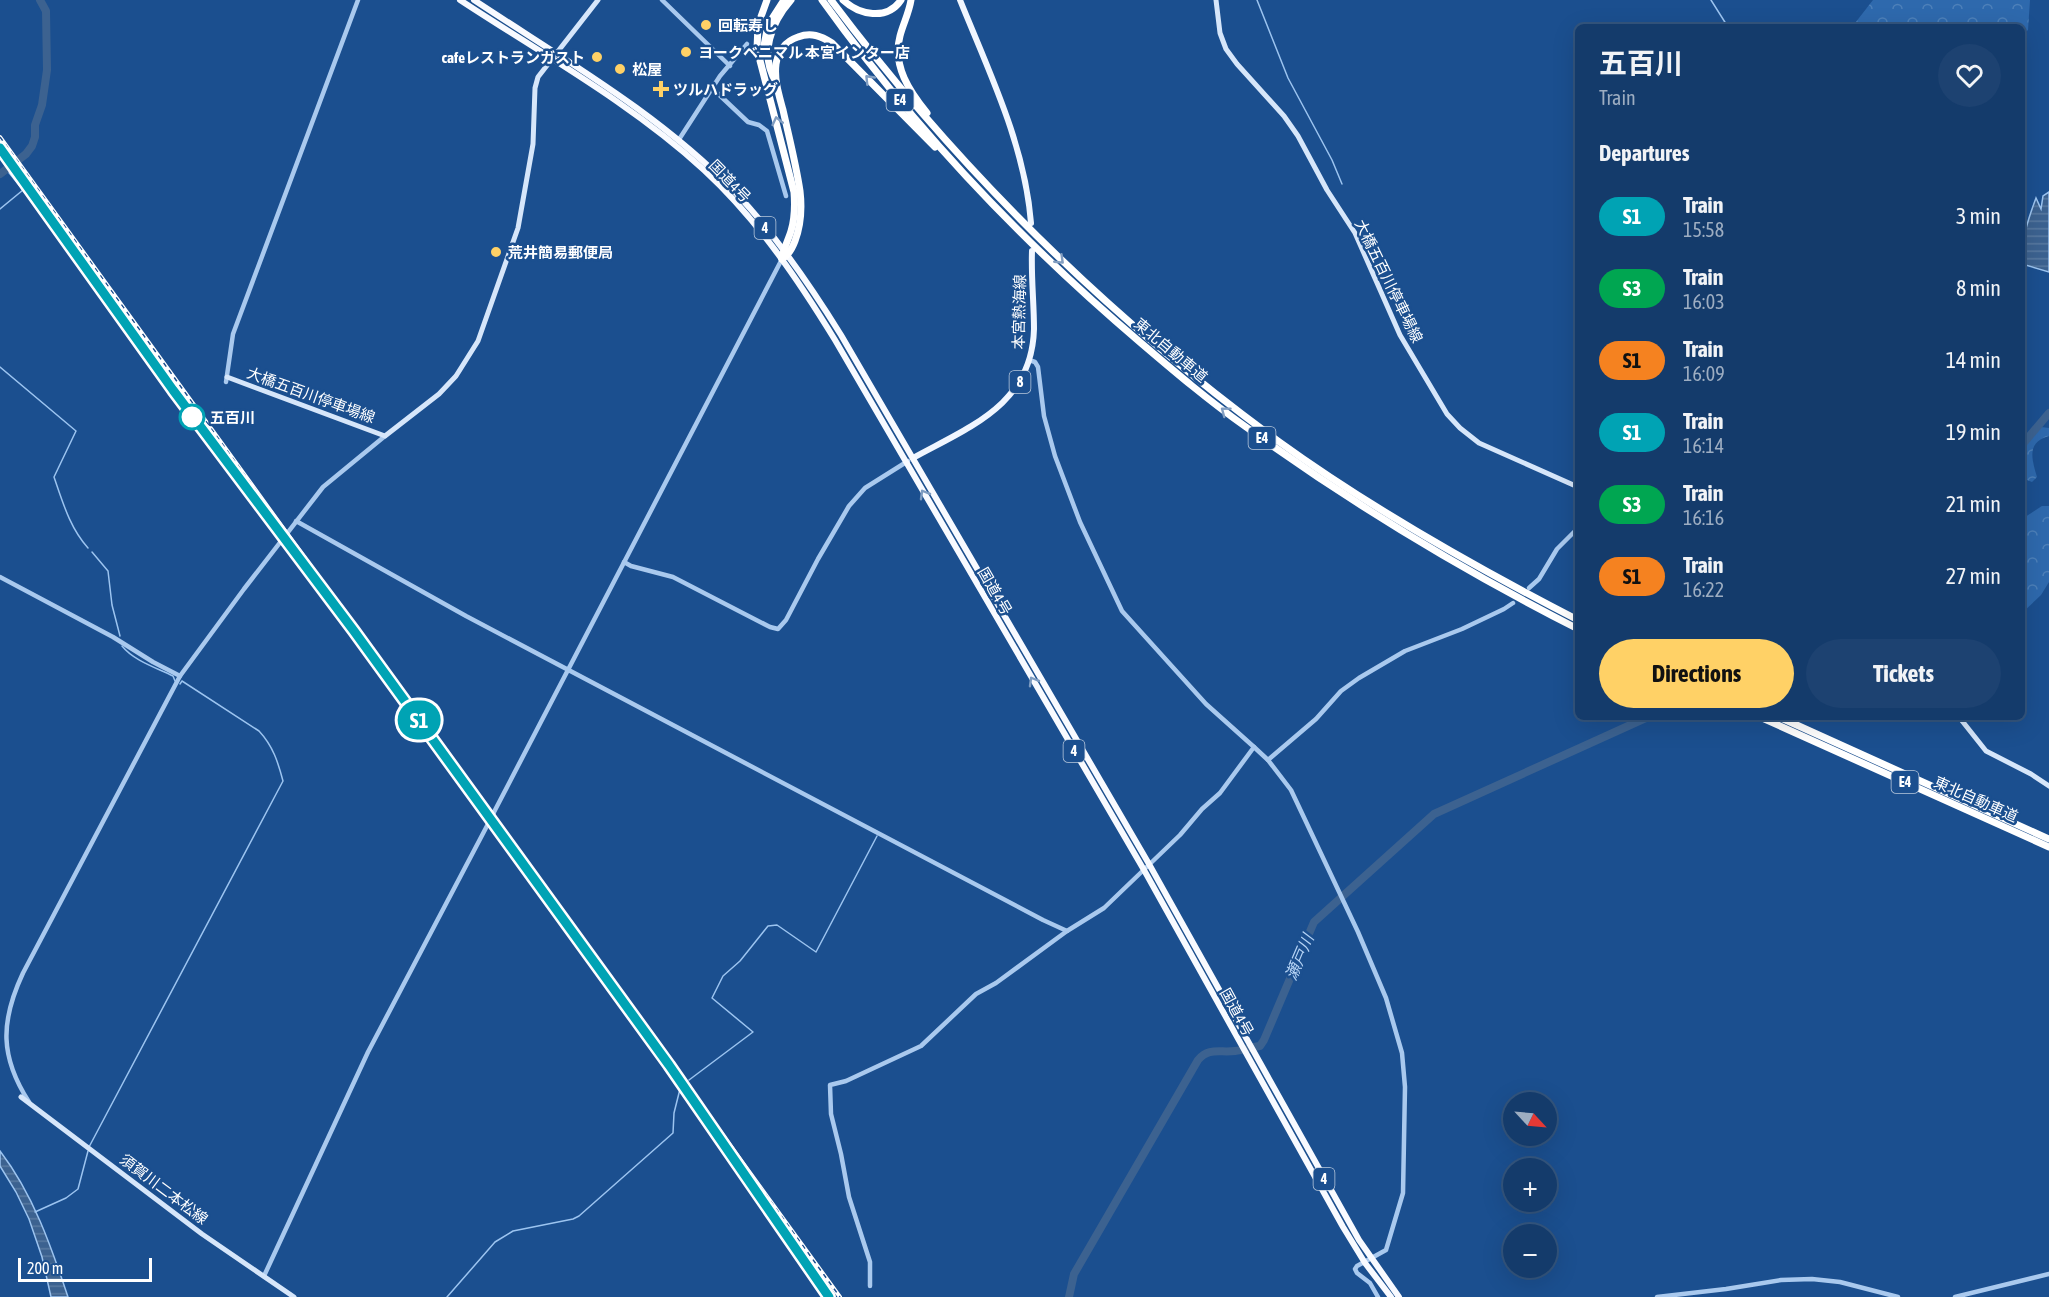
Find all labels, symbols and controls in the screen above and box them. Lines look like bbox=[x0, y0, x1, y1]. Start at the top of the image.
place label: 回転寿し bbox=[718, 17, 778, 34]
marker: 回転寿し bbox=[699, 18, 713, 32]
place label: ヨークベニマル 本宮インター店 bbox=[698, 44, 910, 61]
button: heart bbox=[1938, 44, 2001, 107]
marker: ヨークベニマル 本宮インター店 bbox=[679, 45, 693, 59]
text: 五百川 bbox=[1599, 47, 1683, 79]
place label: cafeレストランガスト bbox=[442, 49, 585, 66]
marker: cafeレストランガスト bbox=[590, 50, 604, 64]
place label: 松屋 bbox=[632, 61, 662, 78]
marker: 松屋 bbox=[613, 62, 627, 76]
one-way arrow bbox=[865, 75, 876, 86]
place label: ツルハドラッグ bbox=[673, 81, 778, 98]
marker: ツルハドラッグ bbox=[654, 82, 668, 96]
text: Train bbox=[1599, 86, 1636, 109]
road number: E4 bbox=[886, 89, 914, 111]
one-way arrow bbox=[771, 116, 784, 126]
text: Departures bbox=[1599, 140, 1689, 166]
street label: 国道4号 bbox=[706, 156, 754, 206]
text: Train bbox=[1683, 192, 1723, 218]
text: 3 min bbox=[1956, 203, 2001, 229]
text: S1 bbox=[1623, 204, 1641, 228]
road number: 4 bbox=[754, 217, 776, 239]
street label: 大橋五百川停車場線 bbox=[1352, 217, 1426, 345]
text: 15:58 bbox=[1683, 218, 1724, 241]
place label: 荒井簡易郵便局 bbox=[508, 244, 613, 261]
marker: 荒井簡易郵便局 bbox=[489, 245, 503, 259]
one-way arrow bbox=[1054, 253, 1064, 264]
text: Train bbox=[1683, 264, 1723, 290]
street label: 本宮熱海線 bbox=[1010, 274, 1028, 350]
text: 8 min bbox=[1956, 275, 2001, 301]
text: S3 bbox=[1623, 276, 1641, 300]
text: 16:03 bbox=[1683, 290, 1725, 313]
street label: 東北自動車道 bbox=[1131, 315, 1211, 385]
text: Train bbox=[1683, 336, 1723, 362]
text: 14 min bbox=[1946, 347, 2001, 373]
text: S1 bbox=[1623, 348, 1641, 372]
text: 16:09 bbox=[1683, 362, 1725, 385]
street label: 大橋五百川停車場線 bbox=[245, 364, 377, 426]
road number: 8 bbox=[1010, 371, 1030, 393]
marker: 五百川 bbox=[179, 404, 205, 430]
one-way arrow bbox=[1221, 408, 1232, 419]
text: Train bbox=[1683, 408, 1723, 434]
place label: 五百川 bbox=[210, 409, 255, 426]
text: 19 min bbox=[1946, 419, 2001, 445]
text: S1 bbox=[1623, 420, 1641, 444]
road number: E4 bbox=[1248, 427, 1276, 449]
text: 16:14 bbox=[1683, 434, 1724, 457]
text: Train bbox=[1683, 480, 1723, 506]
one-way arrow bbox=[920, 490, 932, 500]
text: 21 min bbox=[1946, 491, 2001, 517]
text: S3 bbox=[1623, 492, 1641, 516]
text: 16:16 bbox=[1683, 506, 1724, 529]
text: Train bbox=[1683, 552, 1723, 578]
text: 27 min bbox=[1946, 563, 2001, 589]
street label: 国道4号 bbox=[975, 564, 1015, 618]
text: S1 bbox=[1623, 564, 1641, 588]
text: 16:22 bbox=[1683, 578, 1724, 601]
button: Directions bbox=[1599, 639, 1794, 708]
button: Tickets bbox=[1806, 639, 2001, 708]
one-way arrow bbox=[1029, 677, 1041, 687]
line badge: S1 bbox=[392, 700, 446, 740]
text: S1 bbox=[410, 708, 428, 732]
road number: 4 bbox=[1064, 740, 1084, 762]
road number: E4 bbox=[1892, 771, 1918, 793]
street label: 東北自動車道 bbox=[1931, 773, 2021, 825]
water label: 瀬戸川 bbox=[1281, 930, 1317, 983]
street label: 国道4号 bbox=[1217, 985, 1257, 1039]
north arrow bbox=[1503, 1092, 1557, 1146]
map controls bbox=[1503, 1092, 1557, 1278]
street label: 須賀川二本松線 bbox=[117, 1151, 211, 1227]
button: + bbox=[1503, 1158, 1557, 1212]
road number: 4 bbox=[1314, 1168, 1334, 1190]
button: − bbox=[1503, 1224, 1557, 1278]
scale bar bbox=[18, 1255, 152, 1282]
text: 200 m bbox=[27, 1259, 63, 1277]

